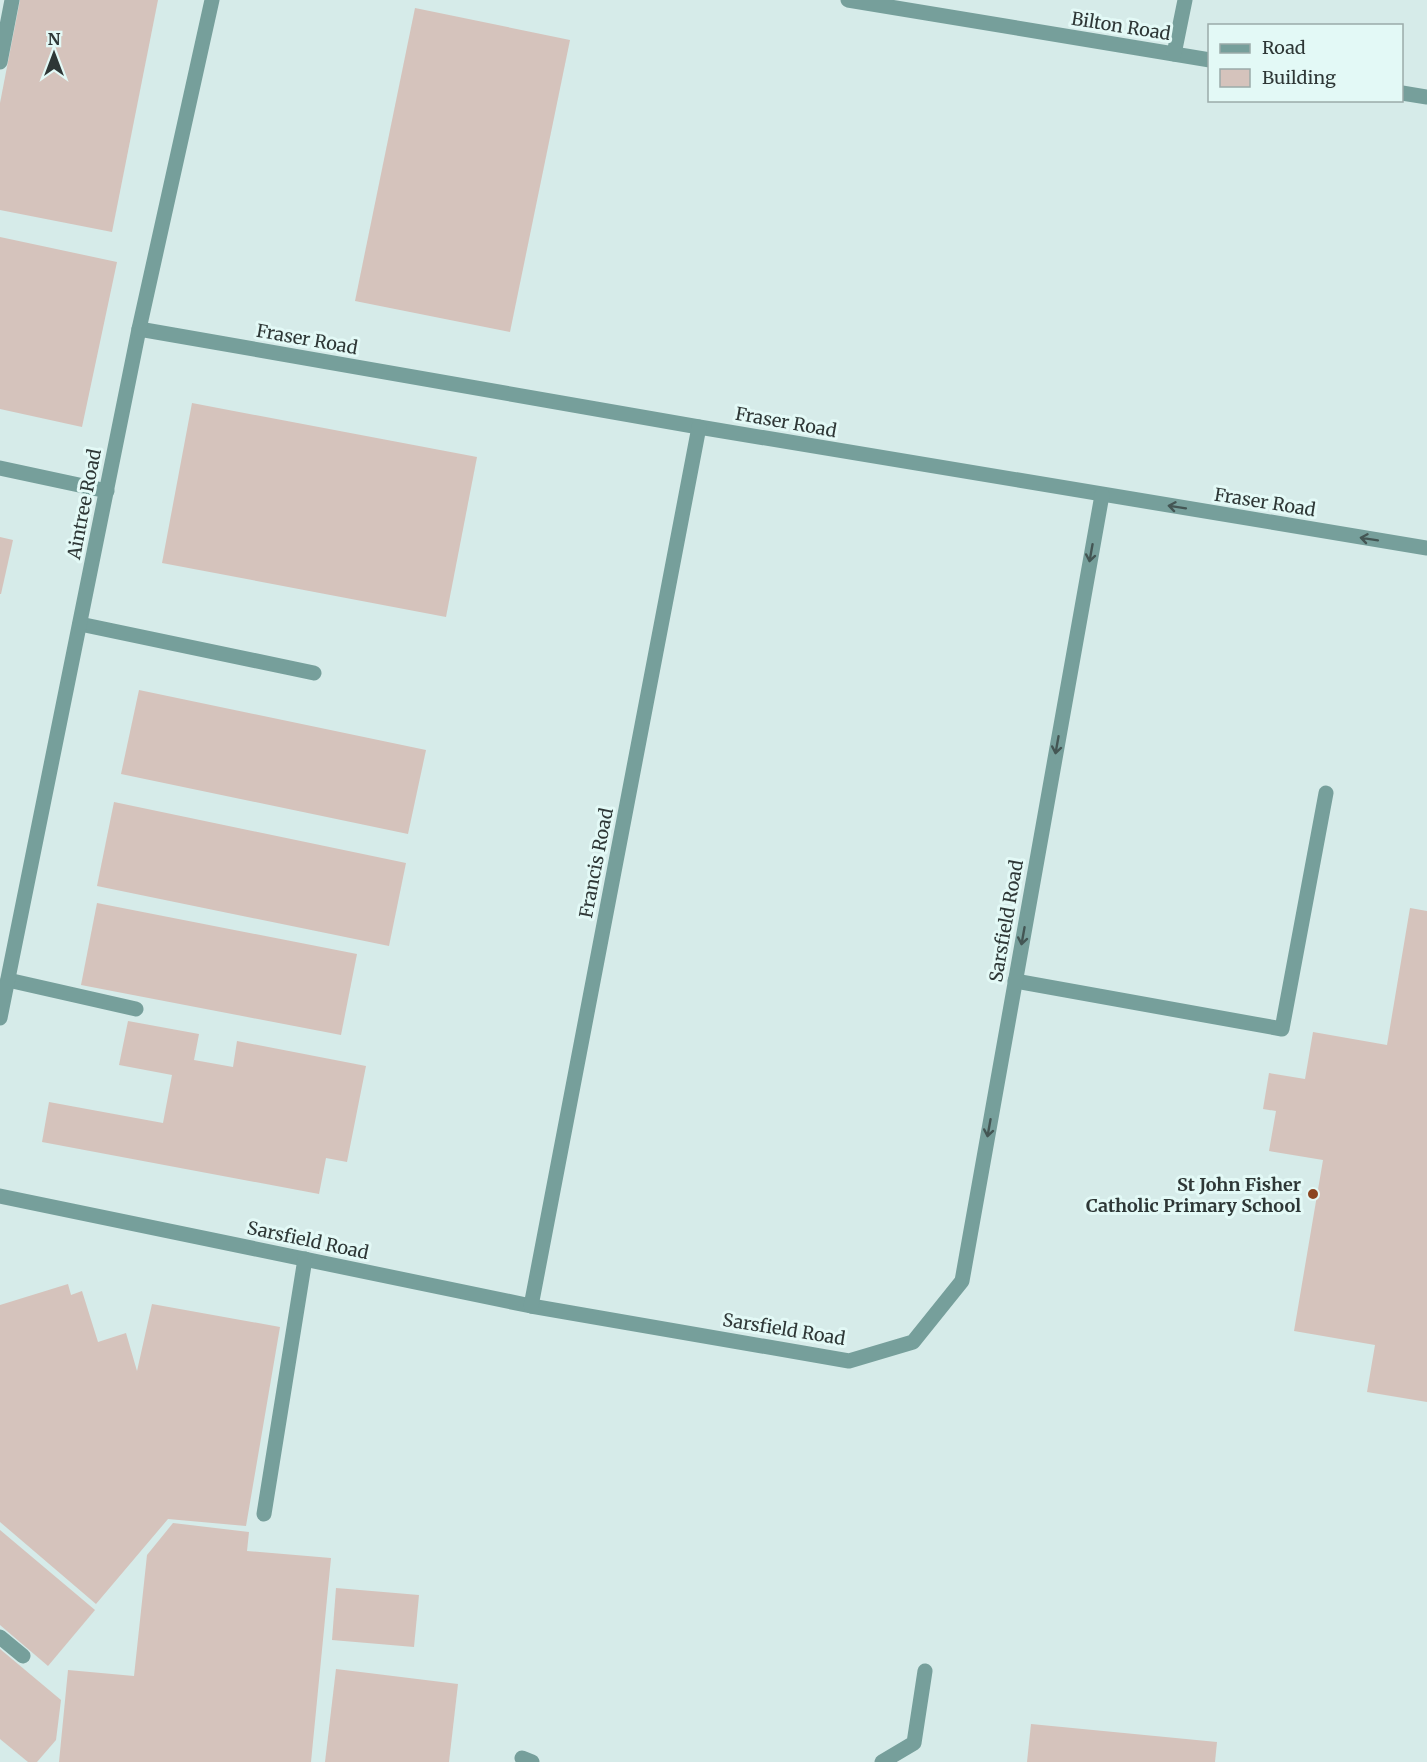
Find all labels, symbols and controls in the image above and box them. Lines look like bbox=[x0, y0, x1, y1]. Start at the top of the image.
street label: Bilton Road bbox=[1070, 7, 1172, 45]
north arrow bbox=[24, 24, 84, 84]
legend bbox=[1208, 24, 1403, 102]
text: N bbox=[48, 29, 61, 49]
text: Road bbox=[1262, 36, 1306, 59]
text: Building bbox=[1262, 66, 1336, 89]
street label: Fraser Road bbox=[255, 319, 360, 359]
street label: Fraser Road bbox=[734, 402, 839, 442]
street label: Aintree Road bbox=[62, 447, 106, 562]
street label: Fraser Road bbox=[1213, 483, 1318, 521]
one-way arrow bbox=[1167, 501, 1187, 512]
one-way arrow bbox=[1360, 533, 1380, 544]
one-way arrow bbox=[1085, 542, 1096, 562]
one-way arrow bbox=[1051, 734, 1062, 754]
street label: Francis Road bbox=[574, 806, 618, 920]
street label: Sarsfield Road bbox=[984, 858, 1028, 984]
one-way arrow bbox=[1017, 926, 1028, 946]
one-way arrow bbox=[983, 1118, 994, 1138]
place label: St John Fisher Catholic Primary School bbox=[1086, 1173, 1301, 1217]
marker: St John Fisher Catholic Primary School bbox=[1306, 1187, 1320, 1201]
street label: Sarsfield Road bbox=[245, 1216, 371, 1264]
street label: Sarsfield Road bbox=[721, 1308, 847, 1350]

